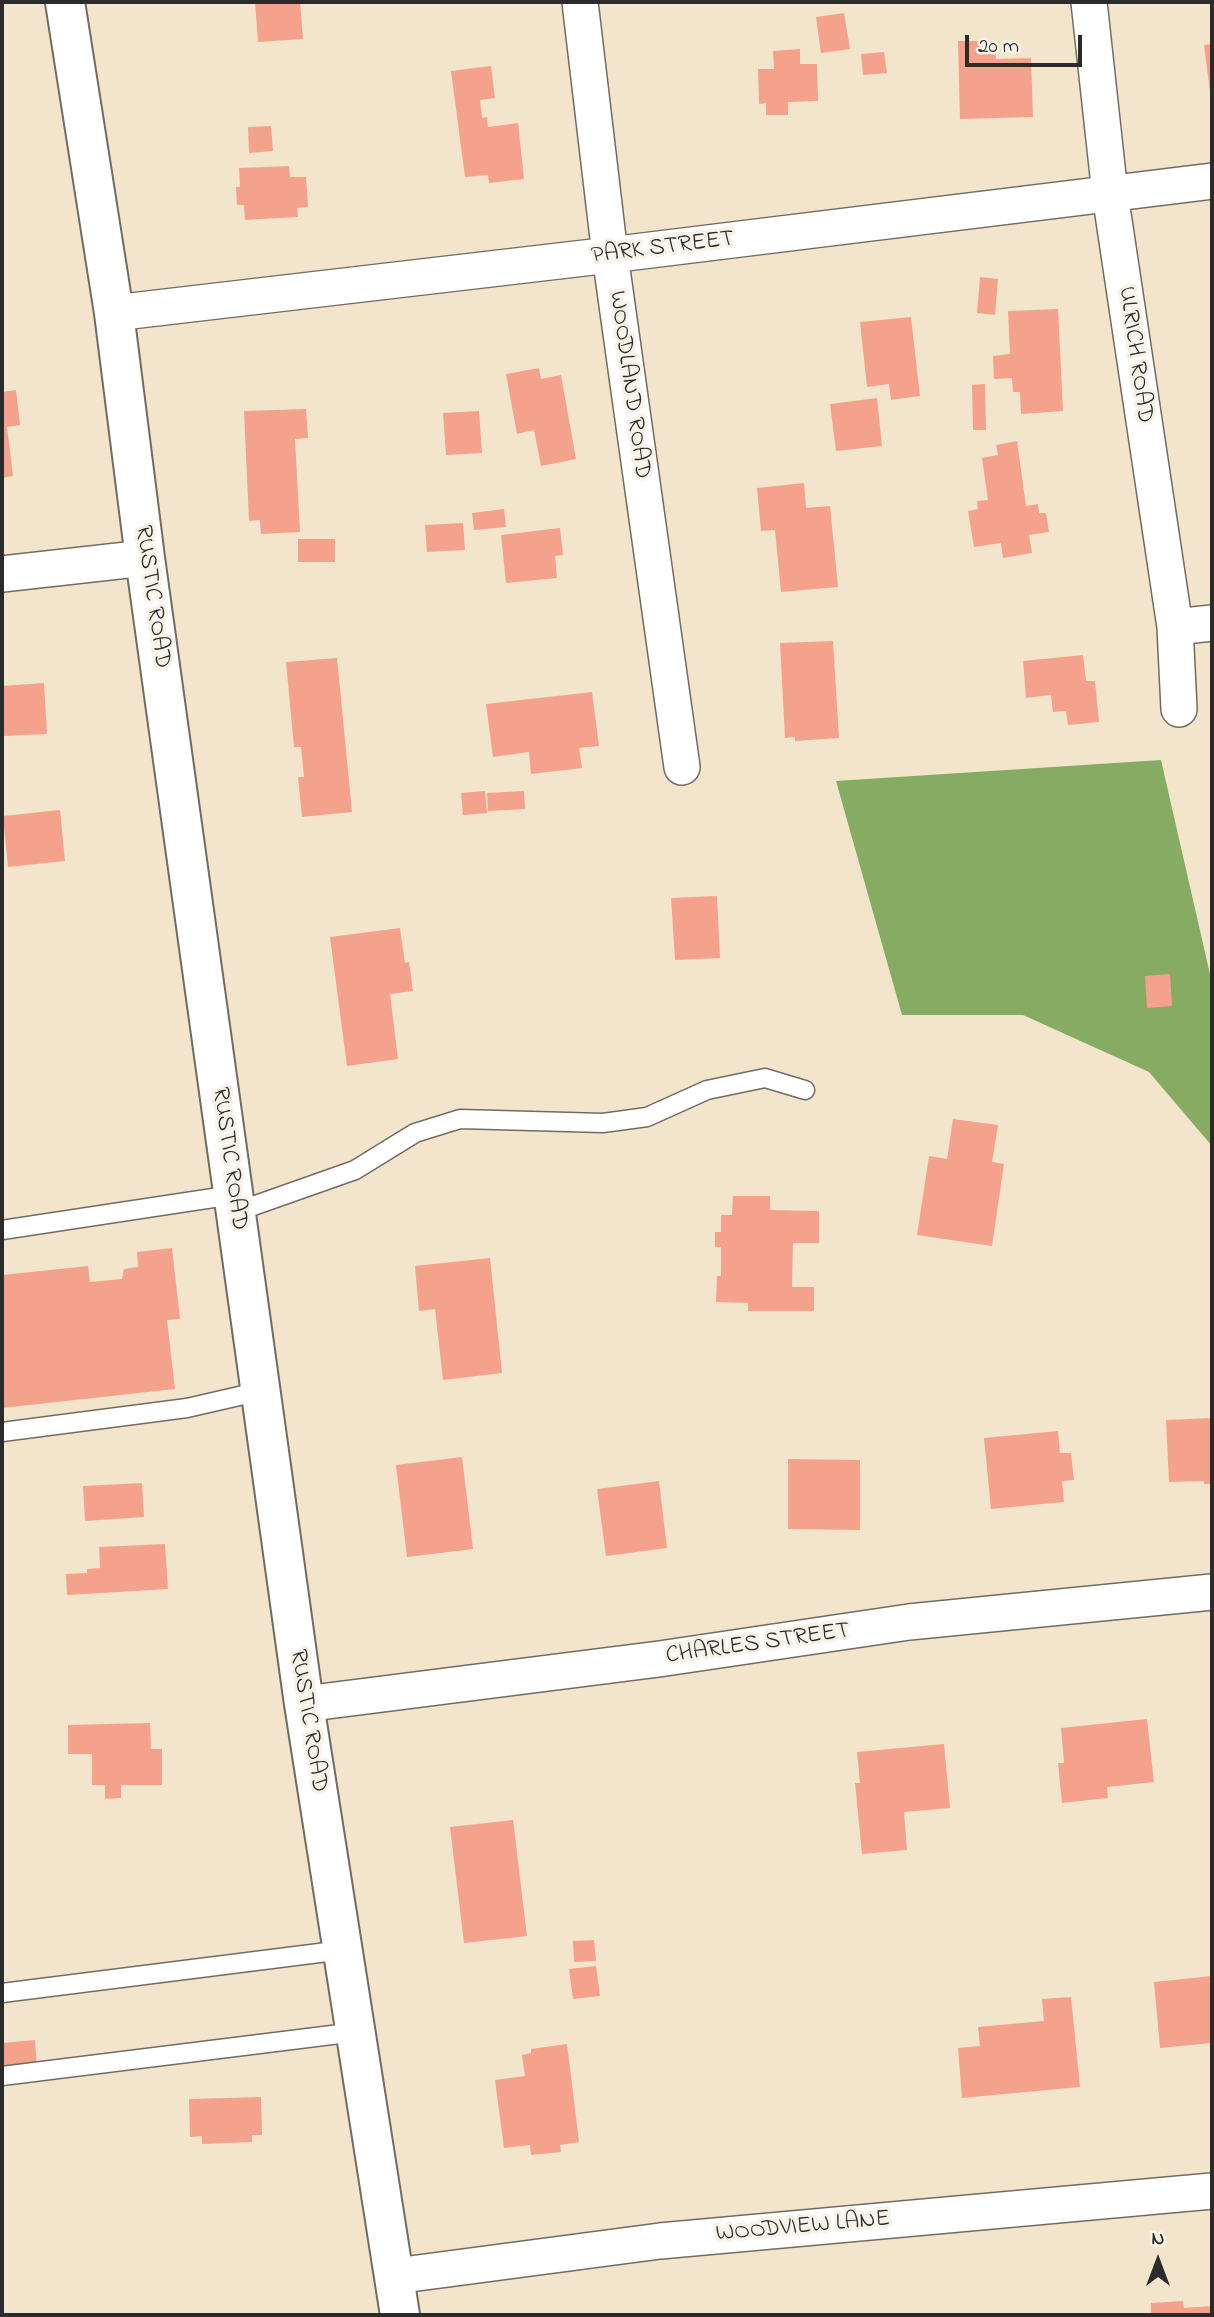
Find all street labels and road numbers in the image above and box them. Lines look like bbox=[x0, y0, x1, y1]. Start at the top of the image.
street label: PARK STREET bbox=[590, 226, 736, 272]
street label: ULRICH ROAD bbox=[1110, 285, 1158, 425]
street label: WOODLAND ROAD bbox=[601, 289, 655, 481]
street label: RUSTIC ROAD bbox=[127, 524, 175, 670]
street label: RUSTIC ROAD bbox=[204, 1086, 252, 1232]
street label: CHARLES STREET bbox=[664, 1618, 852, 1672]
street label: RUSTIC ROAD bbox=[282, 1648, 332, 1794]
street label: WOODVIEW LANE bbox=[715, 2206, 891, 2250]

